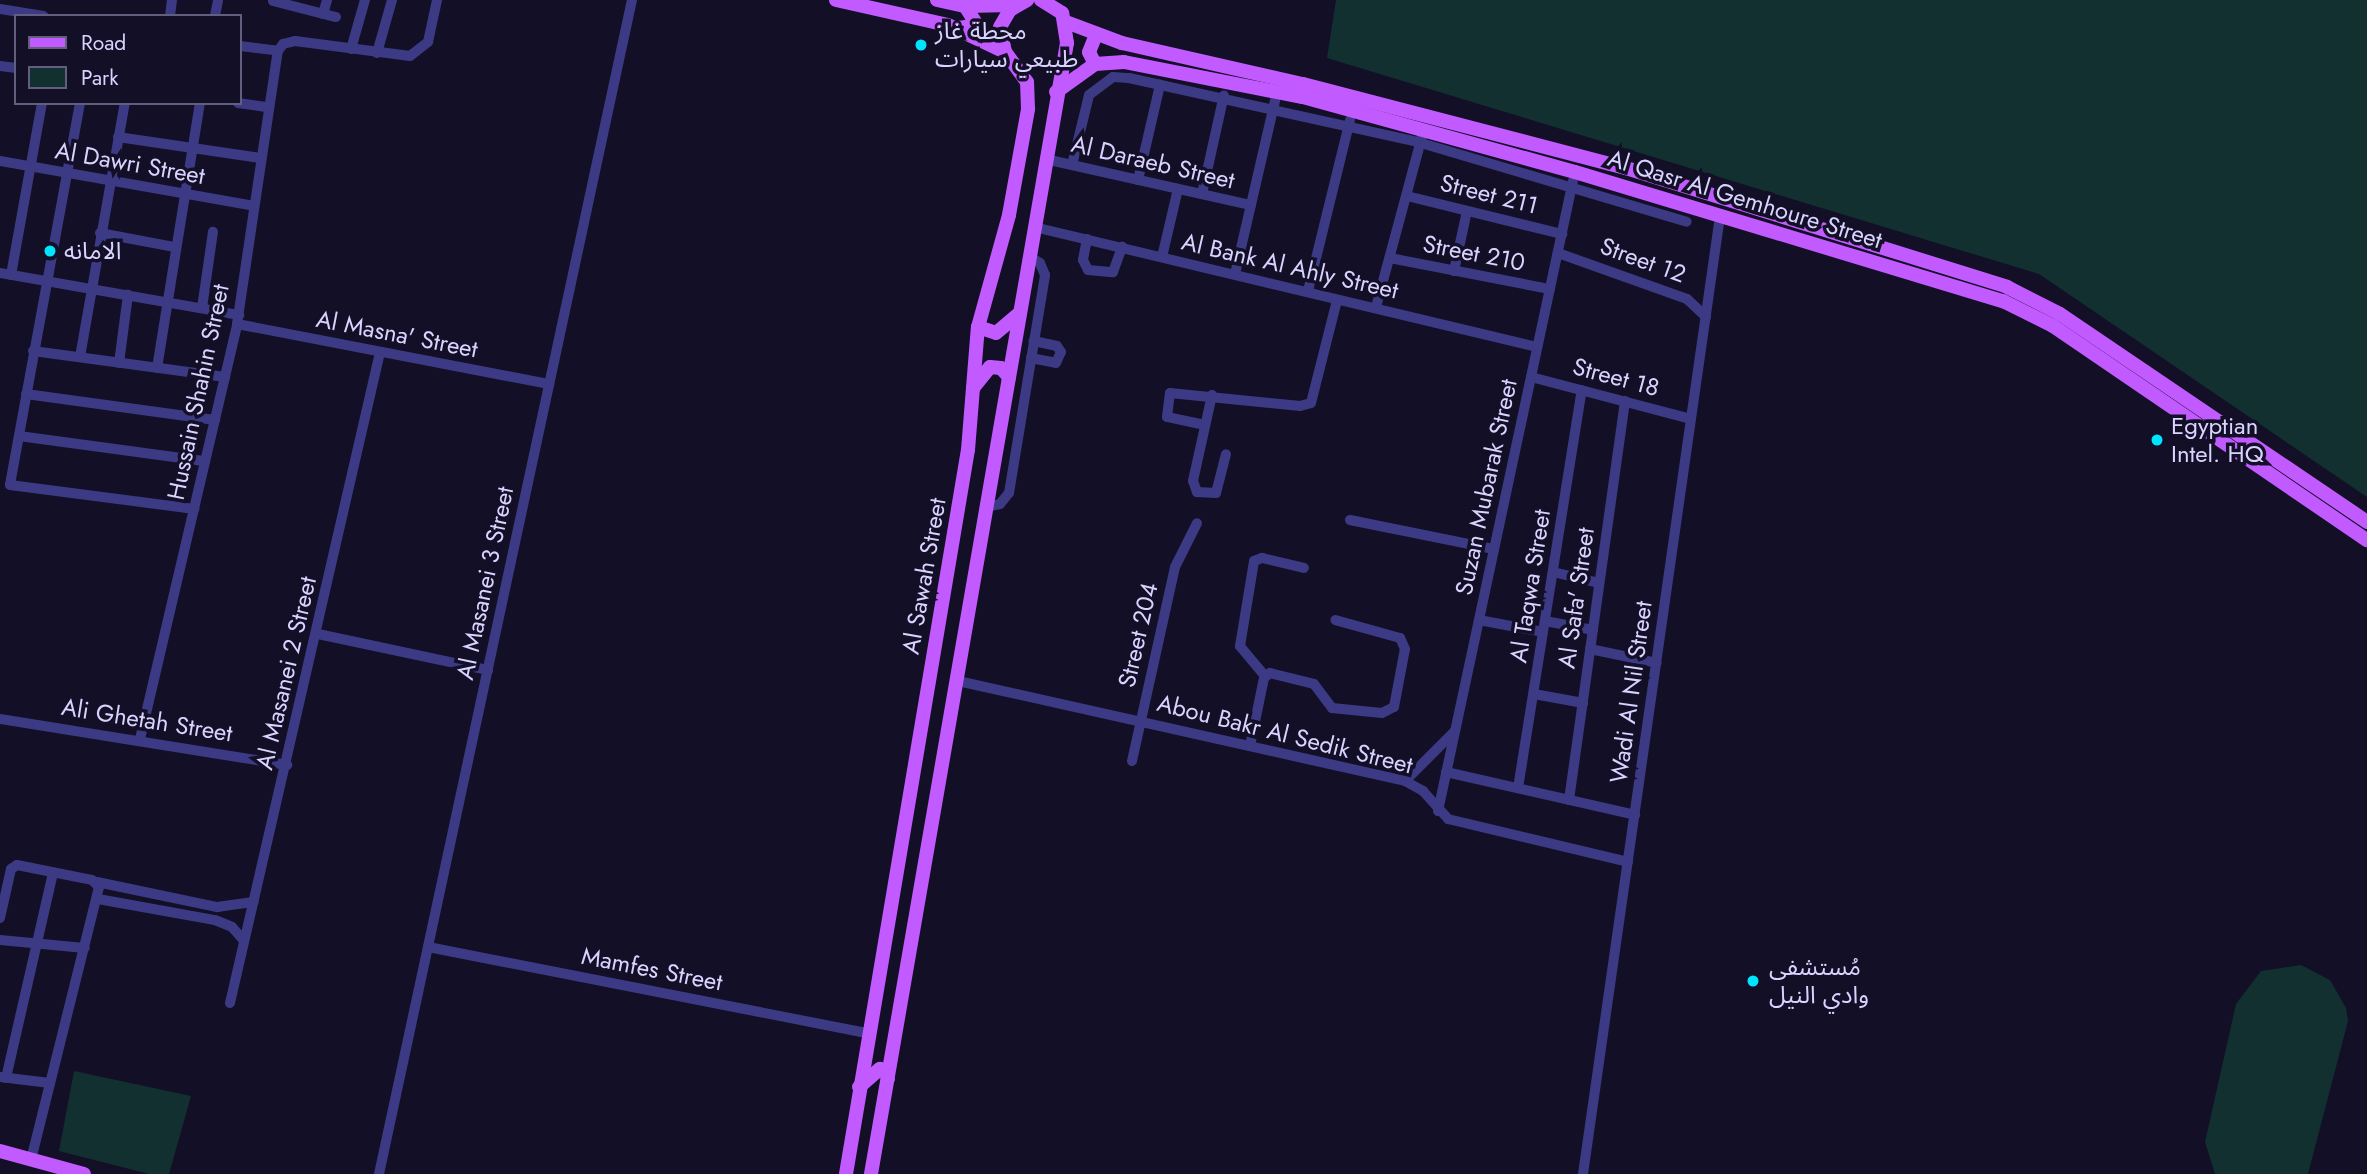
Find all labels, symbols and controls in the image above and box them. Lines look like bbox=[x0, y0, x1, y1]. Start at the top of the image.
legend bbox=[14, 14, 242, 105]
place label: محطة غاز طبيعي سيارات bbox=[935, 17, 1078, 73]
text: Road bbox=[81, 28, 126, 58]
marker: محطة غاز طبيعي سيارات bbox=[913, 37, 929, 53]
text: Park bbox=[81, 63, 118, 93]
street label: Al Daraeb Street bbox=[1069, 129, 1237, 195]
street label: Al Dawri Street bbox=[53, 136, 207, 190]
street label: Al Qasr Al Gemhoure Street bbox=[1604, 144, 1886, 254]
street label: Street 211 bbox=[1437, 168, 1541, 220]
street label: Al Bank Al Ahly Street bbox=[1179, 227, 1401, 305]
street label: Street 210 bbox=[1421, 229, 1527, 277]
street label: Street 12 bbox=[1596, 231, 1690, 289]
place label: الامانه bbox=[64, 237, 121, 265]
marker: الامانه bbox=[42, 243, 58, 259]
street label: Hussain Shahin Street bbox=[161, 281, 235, 503]
street label: Al Masna' Street bbox=[314, 304, 480, 364]
street label: Street 18 bbox=[1570, 352, 1662, 402]
street label: Suzan Mubarak Street bbox=[1449, 376, 1523, 598]
place label: Egyptian Intel. HQ bbox=[2171, 412, 2264, 468]
marker: Egyptian Intel. HQ bbox=[2149, 432, 2165, 448]
street label: Al Masanei 3 Street bbox=[450, 484, 520, 682]
street label: Al Sawah Street bbox=[896, 496, 952, 656]
street label: Al Taqwa Street bbox=[1504, 507, 1556, 665]
street label: Al Safa' Street bbox=[1552, 526, 1600, 670]
street label: Al Masanei 2 Street bbox=[250, 574, 322, 772]
street label: Street 204 bbox=[1112, 580, 1164, 690]
street label: Wadi Al Nil Street bbox=[1604, 599, 1658, 785]
street label: Abou Bakr Al Sedik Street bbox=[1154, 688, 1416, 780]
street label: Ali Ghetah Street bbox=[59, 692, 235, 748]
street label: Mamfes Street bbox=[579, 941, 725, 997]
place label: مُستشفى وادي النيل bbox=[1769, 953, 1869, 1009]
marker: مُستشفى وادي النيل bbox=[1743, 971, 1763, 991]

